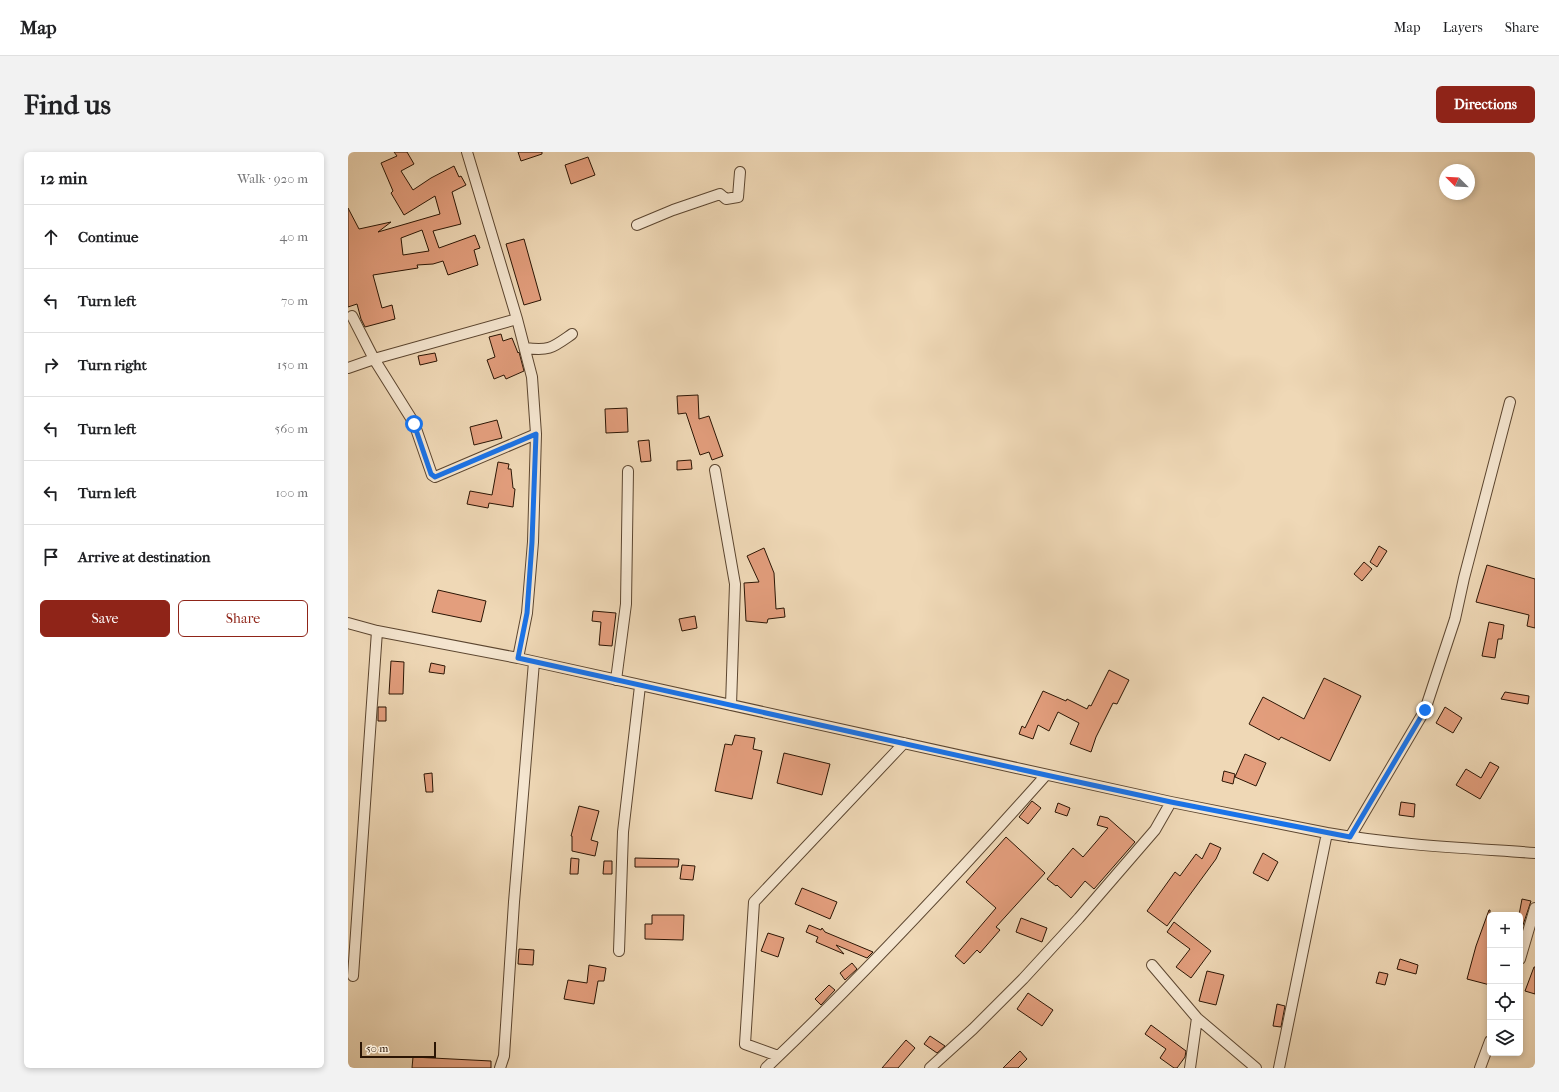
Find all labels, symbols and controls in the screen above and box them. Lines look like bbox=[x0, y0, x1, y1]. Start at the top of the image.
text: Map bbox=[20, 17, 56, 39]
text: Map bbox=[1394, 19, 1421, 36]
text: Layers bbox=[1443, 19, 1483, 36]
text: Share bbox=[1505, 19, 1539, 36]
button: Directions bbox=[1436, 86, 1535, 123]
text: Find us bbox=[24, 88, 111, 121]
north arrow bbox=[1439, 164, 1475, 200]
text: 12 min bbox=[40, 168, 87, 188]
text: Walk · 920 m bbox=[237, 171, 308, 186]
icon: ahead bbox=[40, 226, 62, 248]
text: Continue bbox=[78, 228, 138, 246]
text: 40 m bbox=[280, 229, 308, 244]
icon: left bbox=[40, 290, 62, 312]
text: Turn left bbox=[78, 292, 136, 310]
text: 70 m bbox=[281, 293, 308, 308]
icon: right bbox=[40, 354, 62, 376]
text: Turn right bbox=[78, 356, 147, 374]
text: 150 m bbox=[277, 357, 308, 372]
route start bbox=[405, 415, 423, 433]
icon: left bbox=[40, 418, 62, 440]
text: Turn left bbox=[78, 420, 136, 438]
text: 560 m bbox=[275, 421, 308, 436]
icon: left bbox=[40, 482, 62, 504]
text: Turn left bbox=[78, 484, 136, 502]
text: 100 m bbox=[275, 485, 308, 500]
icon: arrive bbox=[40, 546, 62, 568]
text: Arrive at destination bbox=[78, 548, 210, 566]
button: Save bbox=[40, 600, 170, 637]
button: Share bbox=[178, 600, 308, 637]
route end bbox=[1416, 701, 1434, 719]
map controls bbox=[1487, 912, 1523, 1056]
button: + bbox=[1487, 912, 1523, 948]
button: − bbox=[1487, 948, 1523, 984]
button: locate bbox=[1487, 984, 1523, 1020]
button: layers bbox=[1487, 1020, 1523, 1056]
scale bar bbox=[360, 1040, 436, 1059]
text: 50 m bbox=[366, 1042, 388, 1055]

